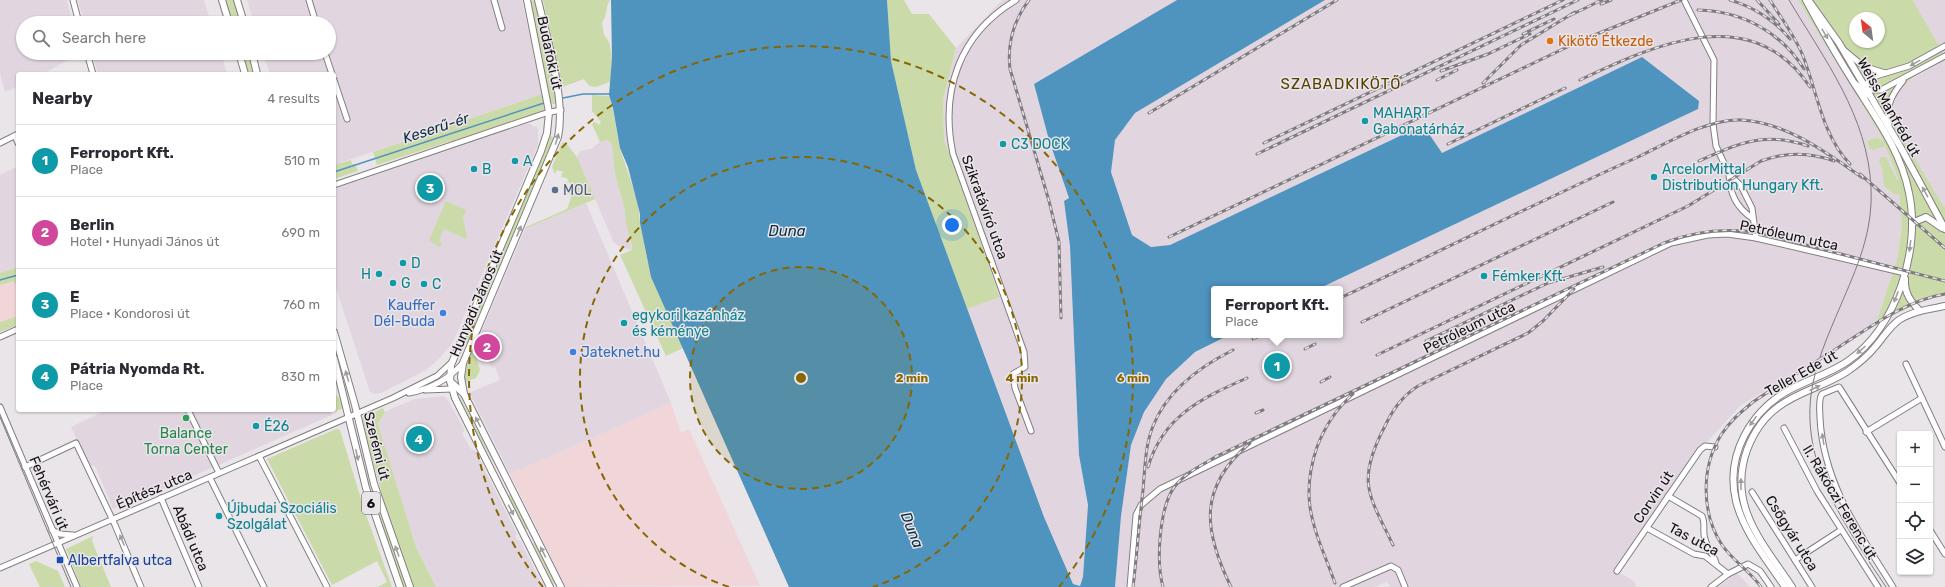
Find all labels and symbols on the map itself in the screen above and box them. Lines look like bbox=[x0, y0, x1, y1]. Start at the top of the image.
north arrow bbox=[1849, 12, 1885, 48]
street label: Budafoki út bbox=[533, 15, 566, 92]
one-way arrow bbox=[1821, 28, 1828, 40]
place label: Kikötő Étkezde bbox=[1558, 32, 1654, 50]
marker: Kikötő Étkezde bbox=[1545, 36, 1555, 46]
street label: Weiss Manfréd út bbox=[1853, 55, 1924, 160]
one-way arrow bbox=[1909, 59, 1921, 66]
district label: SZABADKIKÖTŐ bbox=[1281, 75, 1401, 93]
place label: MAHART Gabonatárház bbox=[1373, 105, 1465, 138]
water label: Keserű-ér bbox=[400, 108, 473, 147]
marker: MAHART Gabonatárház bbox=[1360, 116, 1370, 126]
one-way arrow bbox=[554, 133, 560, 145]
place label: C3 DOCK bbox=[1011, 136, 1070, 153]
marker: C3 DOCK bbox=[998, 139, 1008, 149]
place label: A bbox=[523, 153, 533, 170]
street label: Szikratávíró utca bbox=[958, 153, 1011, 262]
marker: A bbox=[510, 156, 520, 166]
place label: B bbox=[482, 161, 491, 178]
place label: ArcelorMittal Distribution Hungary Kft. bbox=[1662, 161, 1824, 194]
marker: B bbox=[469, 164, 479, 174]
marker: ArcelorMittal Distribution Hungary Kft. bbox=[1649, 172, 1659, 182]
pin: 3 bbox=[417, 173, 443, 203]
place label: MOL bbox=[563, 182, 592, 199]
marker: MOL bbox=[550, 185, 560, 195]
one-way arrow bbox=[1921, 187, 1928, 198]
your location bbox=[942, 215, 962, 235]
street label: Petróleum utca bbox=[1738, 217, 1840, 254]
water label: Duna bbox=[768, 222, 806, 240]
one-way arrow bbox=[516, 225, 522, 236]
one-way arrow bbox=[1907, 240, 1913, 252]
street label: Hunyadi János út bbox=[446, 247, 507, 359]
place label: D bbox=[411, 255, 421, 272]
marker: D bbox=[398, 258, 408, 268]
place label: H bbox=[361, 266, 371, 283]
place label: Fémker Kft. bbox=[1492, 268, 1566, 285]
marker: H bbox=[374, 269, 384, 279]
marker: Fémker Kft. bbox=[1479, 271, 1489, 281]
place label: G bbox=[401, 275, 411, 292]
place label: C bbox=[432, 276, 441, 293]
marker: G bbox=[388, 278, 398, 288]
marker: C bbox=[419, 279, 429, 289]
one-way arrow bbox=[1893, 292, 1899, 304]
place label: Kauffer Dél-Buda bbox=[374, 297, 436, 330]
street label: Petróleum utca bbox=[1420, 298, 1518, 357]
place label: egykori kazánház és kéménye bbox=[632, 307, 745, 340]
marker: Kauffer Dél-Buda bbox=[438, 308, 448, 318]
marker: egykori kazánház és kéménye bbox=[619, 318, 629, 328]
pin: 2 bbox=[474, 332, 500, 362]
place label: Jateknet.hu bbox=[581, 344, 660, 361]
street label: Teller Ede út bbox=[1762, 346, 1841, 400]
one-way arrow bbox=[1855, 346, 1866, 355]
marker: Jateknet.hu bbox=[568, 347, 578, 357]
pin: 1 bbox=[1264, 351, 1290, 381]
one-way arrow bbox=[344, 370, 350, 382]
centre of rings bbox=[794, 371, 808, 385]
text: 2 min bbox=[896, 371, 929, 385]
text: 4 min bbox=[1006, 371, 1039, 385]
text: 6 min bbox=[1117, 371, 1150, 385]
one-way arrow bbox=[1809, 385, 1821, 391]
street label: Szerémi út bbox=[360, 410, 393, 483]
marker: Balance Torna Center bbox=[181, 413, 191, 423]
one-way arrow bbox=[475, 416, 481, 428]
one-way arrow bbox=[1749, 416, 1758, 427]
place label: É26 bbox=[264, 417, 289, 435]
marker: É26 bbox=[251, 421, 261, 431]
pin: 4 bbox=[406, 424, 432, 454]
place label: Balance Torna Center bbox=[144, 425, 229, 458]
one-way arrow bbox=[1820, 433, 1826, 445]
street label: II. Rákóczi Ferenc út bbox=[1799, 442, 1881, 563]
one-way arrow bbox=[355, 449, 361, 461]
street label: Fehérvári út bbox=[25, 454, 72, 533]
street label: Építész utca bbox=[113, 465, 195, 513]
street label: Corvin út bbox=[1630, 467, 1677, 527]
one-way arrow bbox=[1738, 477, 1744, 490]
road number: 6 bbox=[362, 492, 380, 514]
street label: Csőgyár utca bbox=[1762, 492, 1822, 574]
place label: Újbudai Szociális Szolgálat bbox=[227, 499, 337, 533]
street label: Abádi utca bbox=[169, 503, 212, 574]
one-way arrow bbox=[508, 504, 515, 516]
water label: Duna bbox=[897, 509, 927, 551]
marker: Újbudai Szociális Szolgálat bbox=[214, 511, 224, 521]
street label: Tas utca bbox=[1666, 519, 1722, 560]
one-way arrow bbox=[118, 534, 124, 546]
one-way arrow bbox=[393, 544, 399, 556]
one-way arrow bbox=[540, 546, 546, 558]
place label: Albertfalva utca bbox=[68, 552, 172, 569]
marker: Albertfalva utca bbox=[55, 555, 65, 565]

